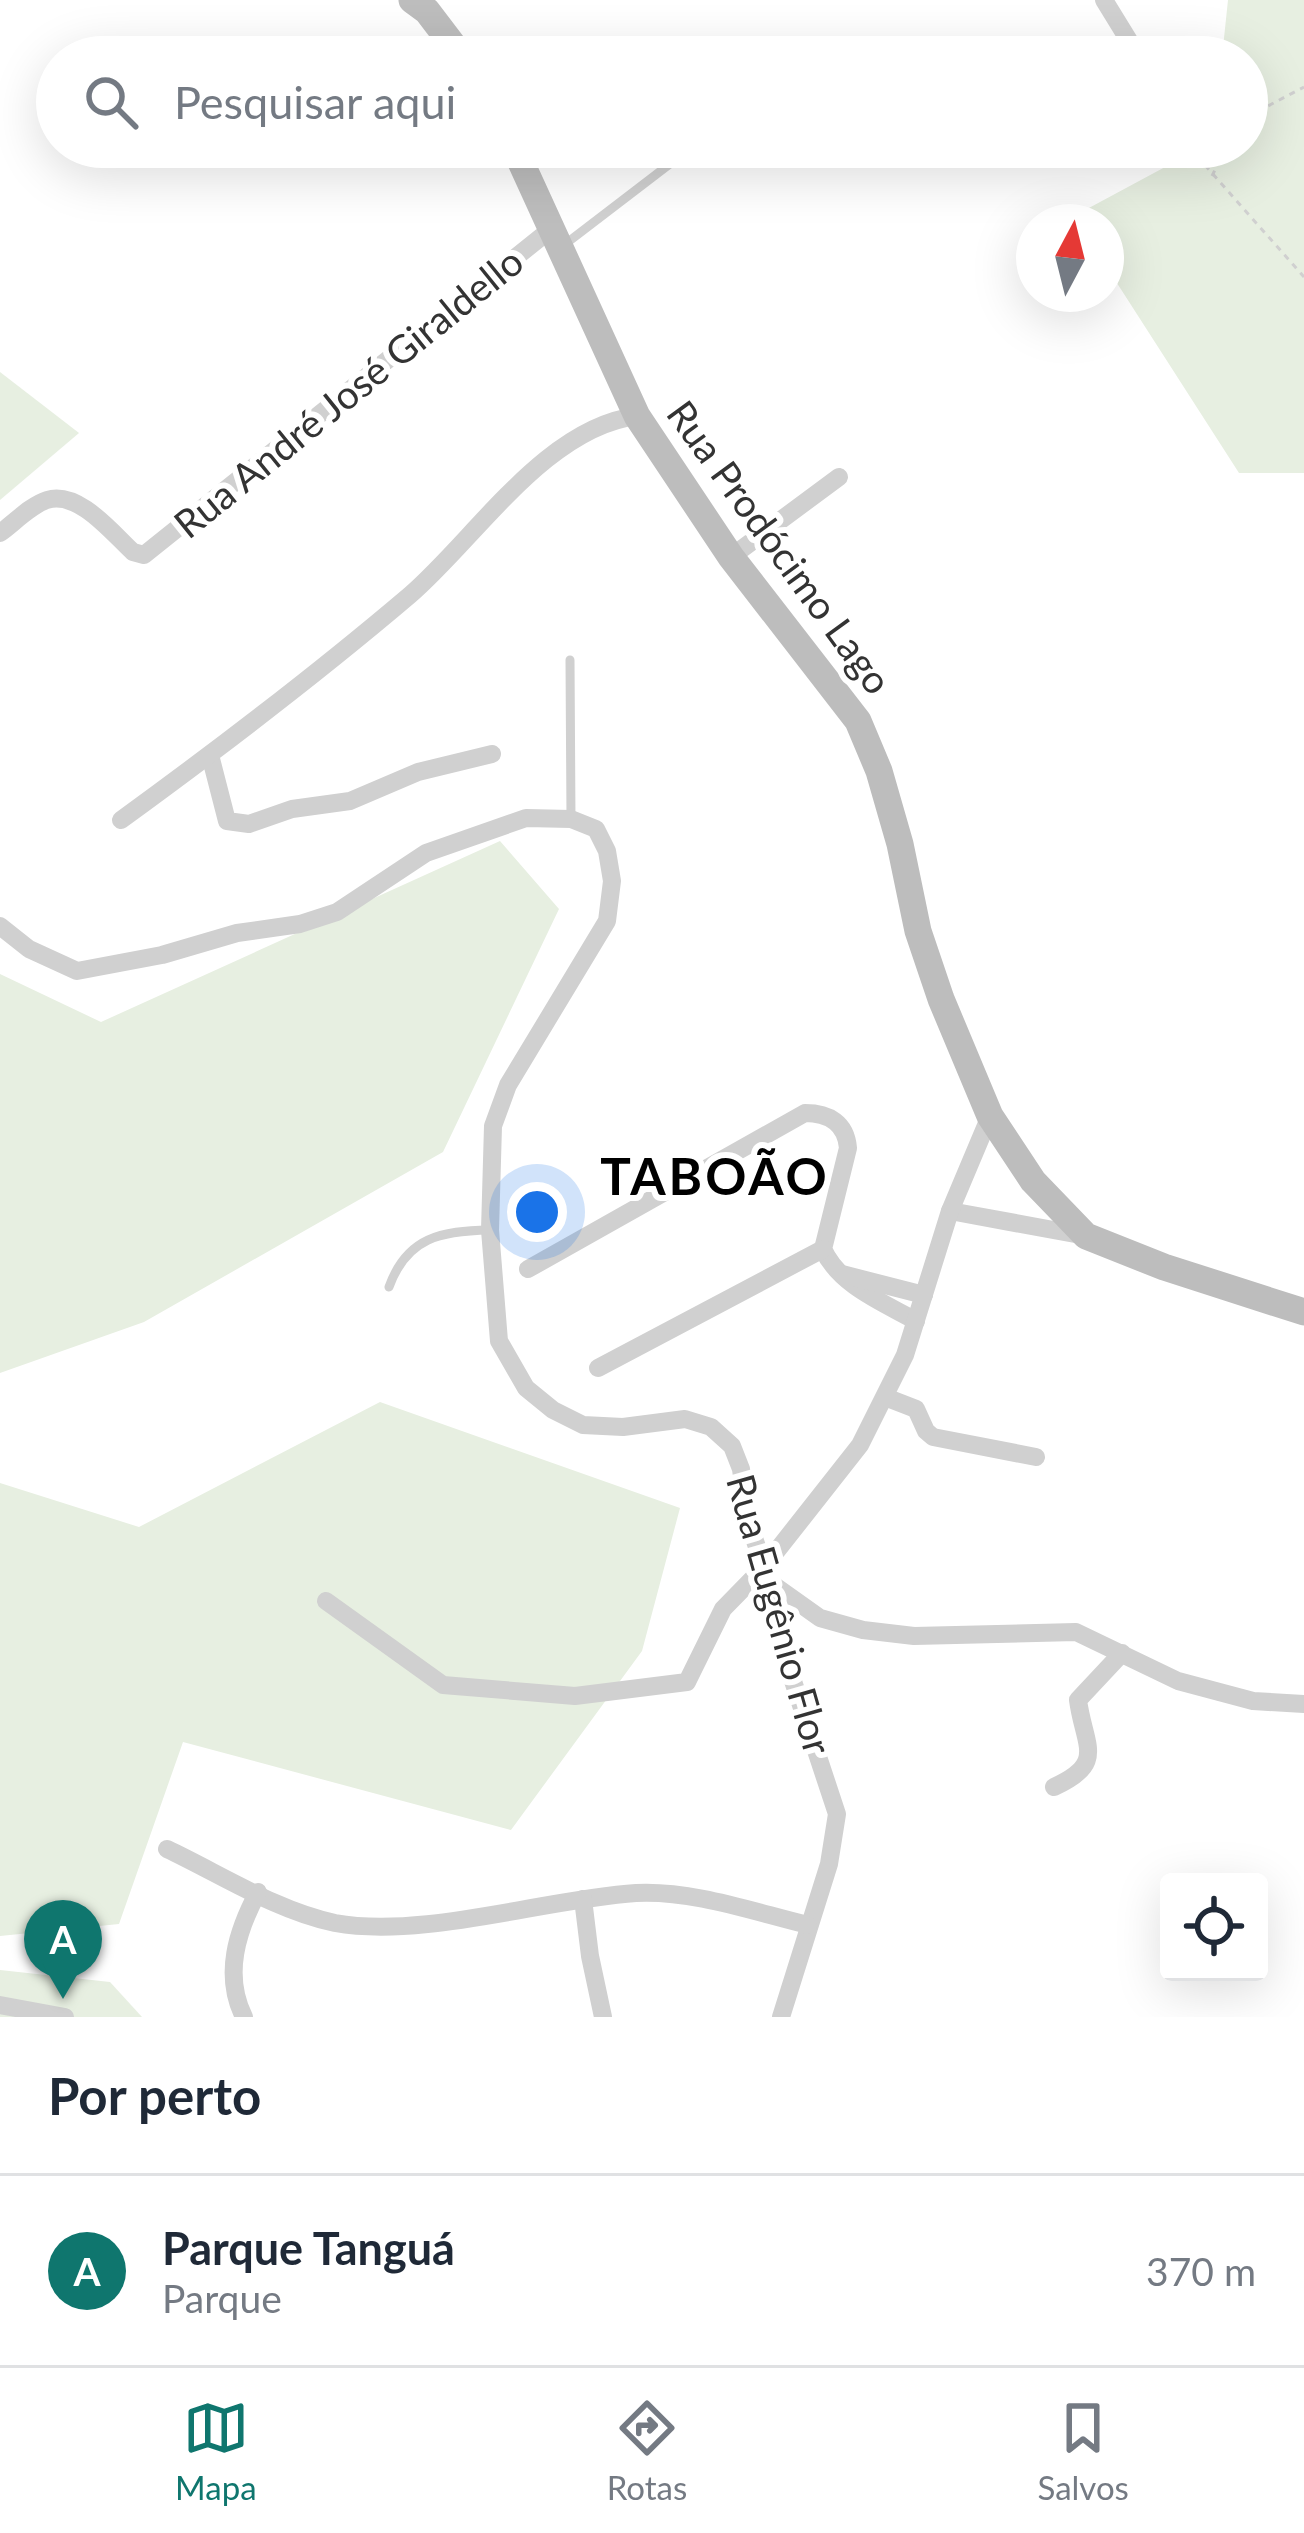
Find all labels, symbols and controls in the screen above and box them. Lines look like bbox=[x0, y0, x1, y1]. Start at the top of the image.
search box bbox=[36, 36, 1268, 168]
icon: search bbox=[78, 69, 144, 135]
text: Pesquisar aqui bbox=[174, 75, 456, 129]
north arrow bbox=[1016, 204, 1124, 312]
street label: Rua André José Giraldello bbox=[165, 237, 531, 547]
street label: Rua Prodócimo Lago bbox=[658, 392, 902, 702]
district label: TABOÃO bbox=[600, 1145, 830, 1206]
your location bbox=[507, 1182, 567, 1242]
street label: Rua Eugênio Flor bbox=[718, 1469, 842, 1759]
map controls bbox=[1160, 1873, 1268, 1981]
button: locate bbox=[1160, 1873, 1268, 1981]
pin: A bbox=[24, 1900, 102, 1999]
text: Por perto bbox=[48, 2065, 261, 2126]
text: Parque Tanguá bbox=[162, 2221, 455, 2275]
text: A bbox=[73, 2248, 101, 2294]
text: 370 m bbox=[1146, 2248, 1256, 2294]
text: Parque bbox=[162, 2275, 282, 2321]
tab: Mapa bbox=[175, 2395, 257, 2507]
tab: Rotas bbox=[607, 2395, 687, 2507]
tab: Salvos bbox=[1037, 2395, 1129, 2507]

